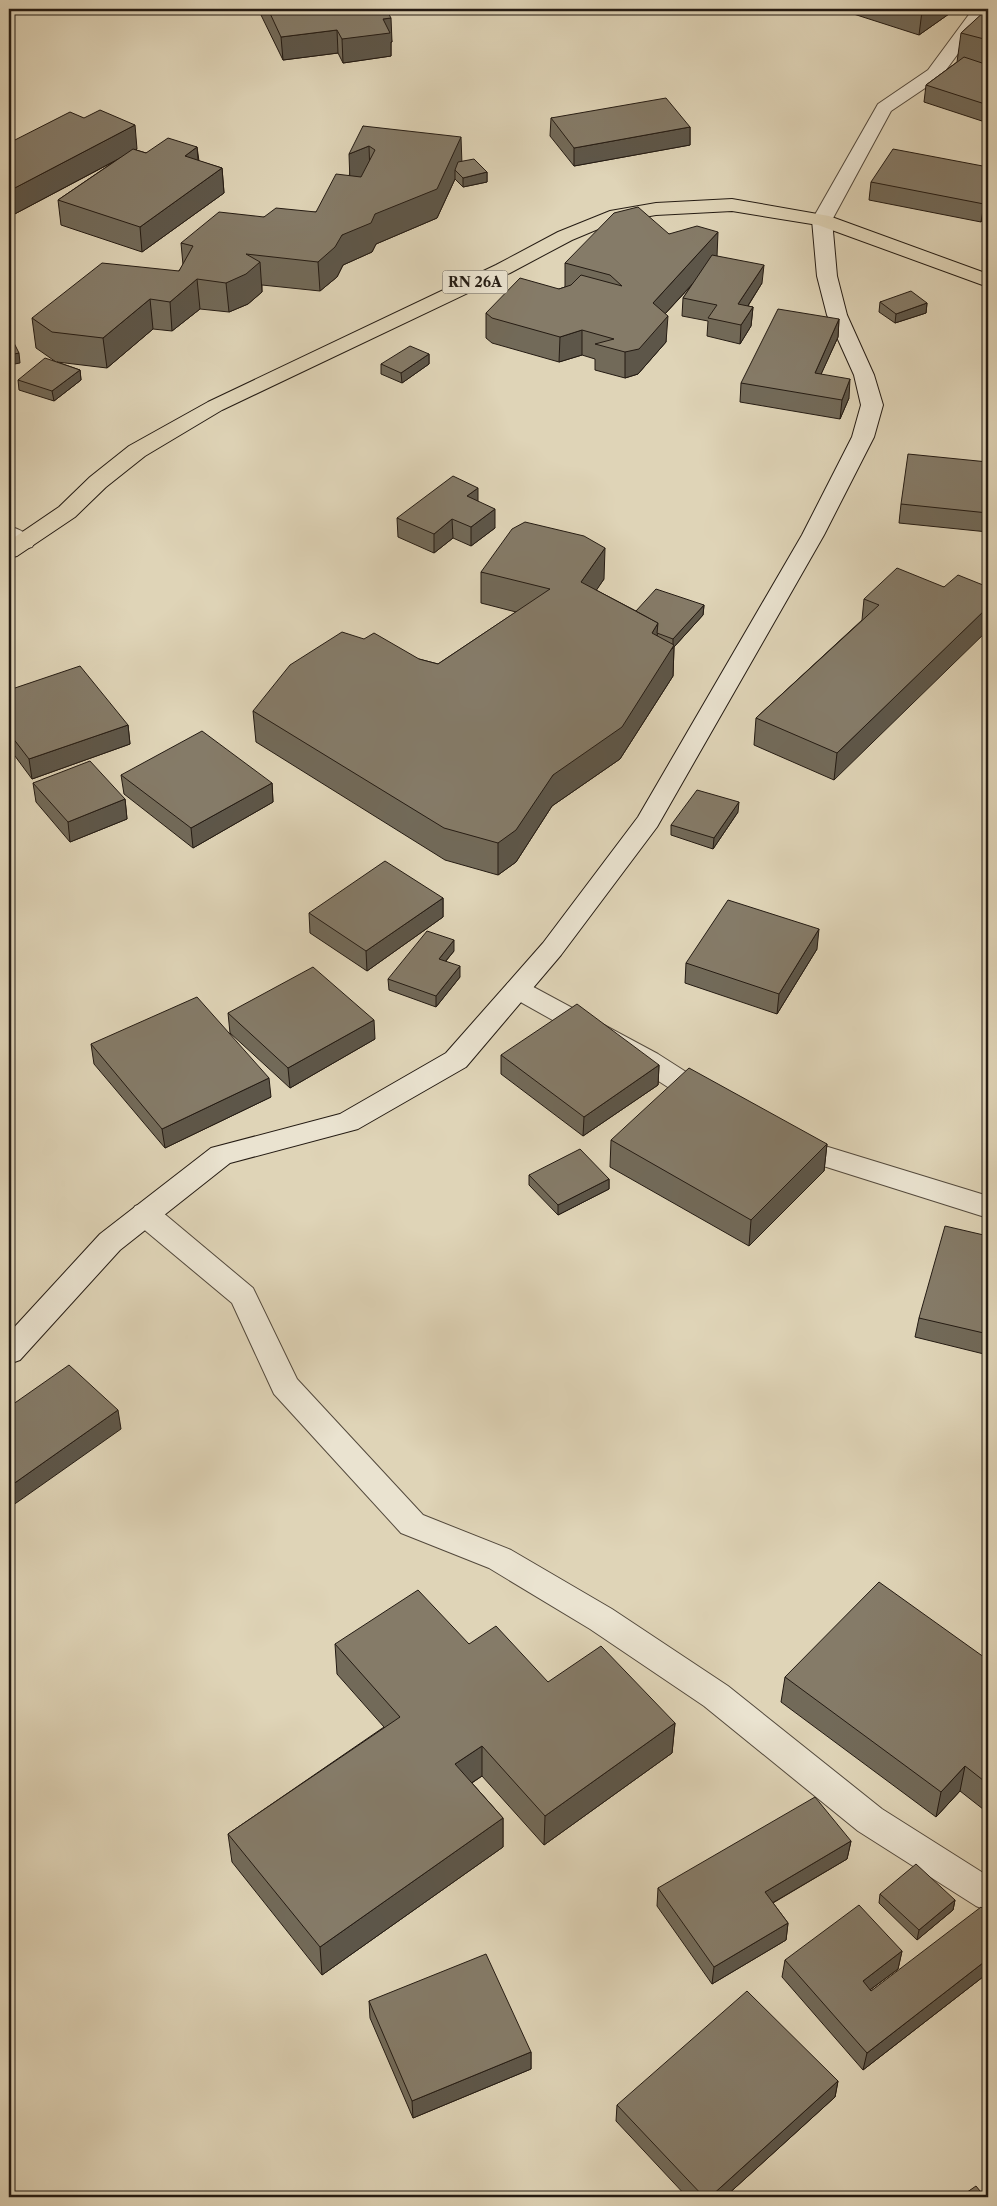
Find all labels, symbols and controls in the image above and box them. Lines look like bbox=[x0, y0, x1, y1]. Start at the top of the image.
road number: RN 26A bbox=[442, 270, 508, 294]

